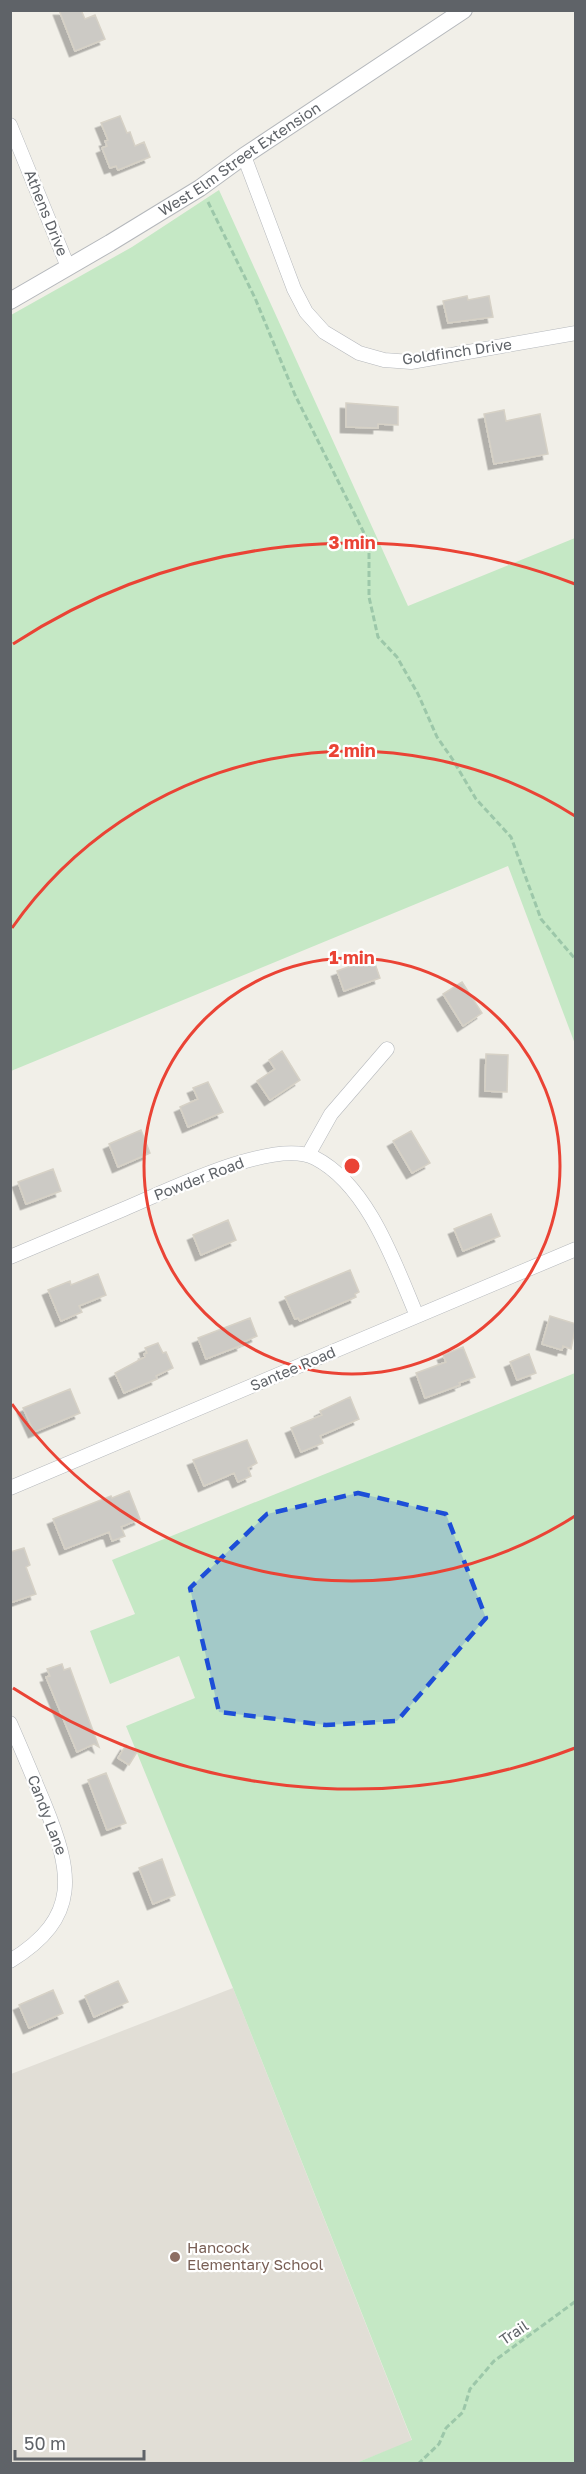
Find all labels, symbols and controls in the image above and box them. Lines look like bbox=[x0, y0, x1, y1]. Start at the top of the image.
street label: West Elm Street Extension bbox=[155, 98, 324, 219]
street label: Athens Drive bbox=[21, 167, 73, 259]
street label: Goldfinch Drive bbox=[401, 334, 513, 368]
text: 3 min bbox=[328, 531, 376, 553]
text: 2 min bbox=[328, 739, 376, 761]
text: 1 min bbox=[329, 946, 375, 968]
street label: Powder Road bbox=[151, 1153, 246, 1203]
centre of rings bbox=[342, 1156, 362, 1176]
street label: Santee Road bbox=[247, 1342, 338, 1394]
street label: Candy Lane bbox=[24, 1772, 72, 1858]
place label: Hancock Elementary School bbox=[187, 2238, 323, 2273]
marker: Hancock Elementary School bbox=[168, 2250, 182, 2264]
street label: Trail bbox=[496, 2316, 531, 2348]
scale bar bbox=[15, 2423, 144, 2461]
text: 50 m bbox=[24, 2432, 66, 2454]

